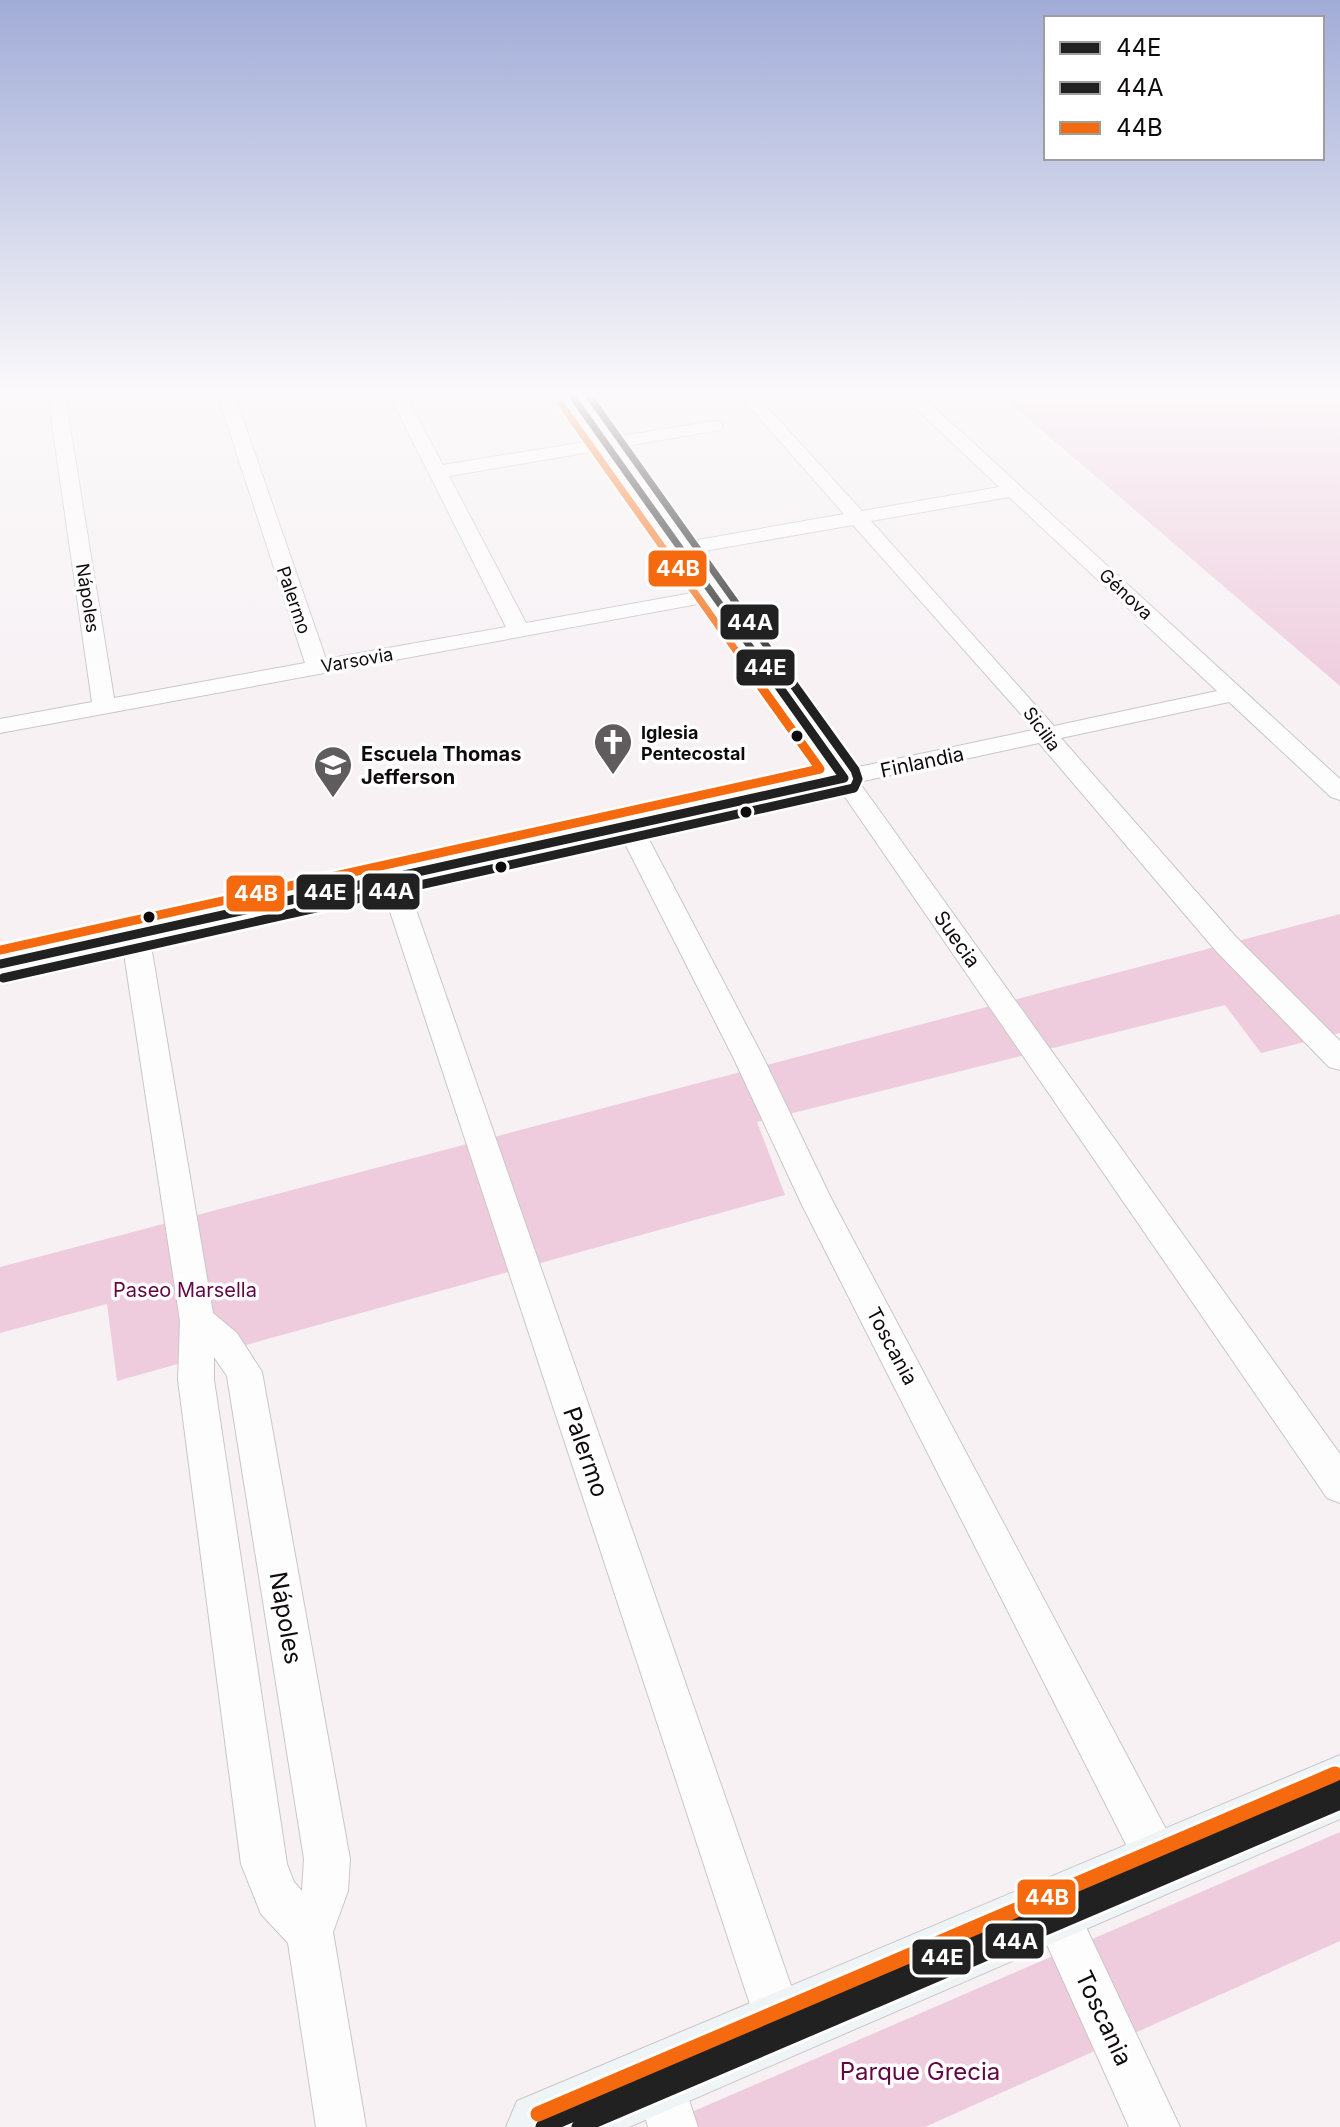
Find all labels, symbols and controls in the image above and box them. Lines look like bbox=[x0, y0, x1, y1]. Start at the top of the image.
legend bbox=[1044, 16, 1324, 160]
text: 44E bbox=[1116, 33, 1161, 62]
text: 44A bbox=[1116, 73, 1164, 102]
text: 44B bbox=[1116, 113, 1163, 142]
line badge: 44B bbox=[647, 549, 708, 588]
text: 44B bbox=[656, 555, 700, 581]
street label: Nápoles bbox=[72, 562, 104, 634]
street label: Palermo bbox=[273, 563, 315, 637]
street label: Génova bbox=[1095, 564, 1157, 624]
line badge: 44A bbox=[719, 603, 780, 641]
text: 44A bbox=[727, 609, 773, 635]
street label: Varsovia bbox=[319, 643, 395, 677]
line badge: 44E bbox=[735, 648, 796, 687]
text: 44E bbox=[743, 654, 787, 680]
street label: Sicilia bbox=[1019, 703, 1065, 755]
church icon: Iglesia Pentecostal bbox=[592, 721, 634, 776]
place label: Iglesia Pentecostal bbox=[641, 722, 745, 764]
unlabelled marker bbox=[789, 728, 805, 744]
street label: Finlandia bbox=[878, 741, 966, 783]
place label: Escuela Thomas Jefferson bbox=[361, 742, 521, 789]
school or university icon: Escuela Thomas Jefferson bbox=[312, 744, 354, 799]
unlabelled marker bbox=[738, 804, 754, 820]
unlabelled marker bbox=[493, 859, 509, 875]
line badge: 44A bbox=[361, 872, 421, 911]
line badge: 44E bbox=[295, 873, 356, 911]
line badge: 44B bbox=[225, 874, 286, 913]
text: 44A bbox=[368, 878, 414, 904]
text: 44E bbox=[303, 879, 347, 905]
text: 44B bbox=[234, 880, 278, 906]
street label: Suecia bbox=[929, 906, 985, 972]
unlabelled marker bbox=[141, 909, 157, 925]
park label: Paseo Marsella bbox=[113, 1278, 257, 1302]
street label: Toscania bbox=[862, 1303, 922, 1389]
street label: Palermo bbox=[557, 1403, 615, 1501]
street label: Nápoles bbox=[264, 1570, 308, 1666]
line badge: 44B bbox=[1016, 1878, 1077, 1916]
text: 44B bbox=[1025, 1884, 1069, 1910]
line badge: 44A bbox=[984, 1922, 1045, 1960]
text: 44A bbox=[992, 1928, 1038, 1954]
line badge: 44E bbox=[911, 1938, 972, 1976]
text: 44E bbox=[920, 1944, 964, 1970]
street label: Toscania bbox=[1069, 1966, 1139, 2070]
park label: Parque Grecia bbox=[840, 2057, 1000, 2086]

